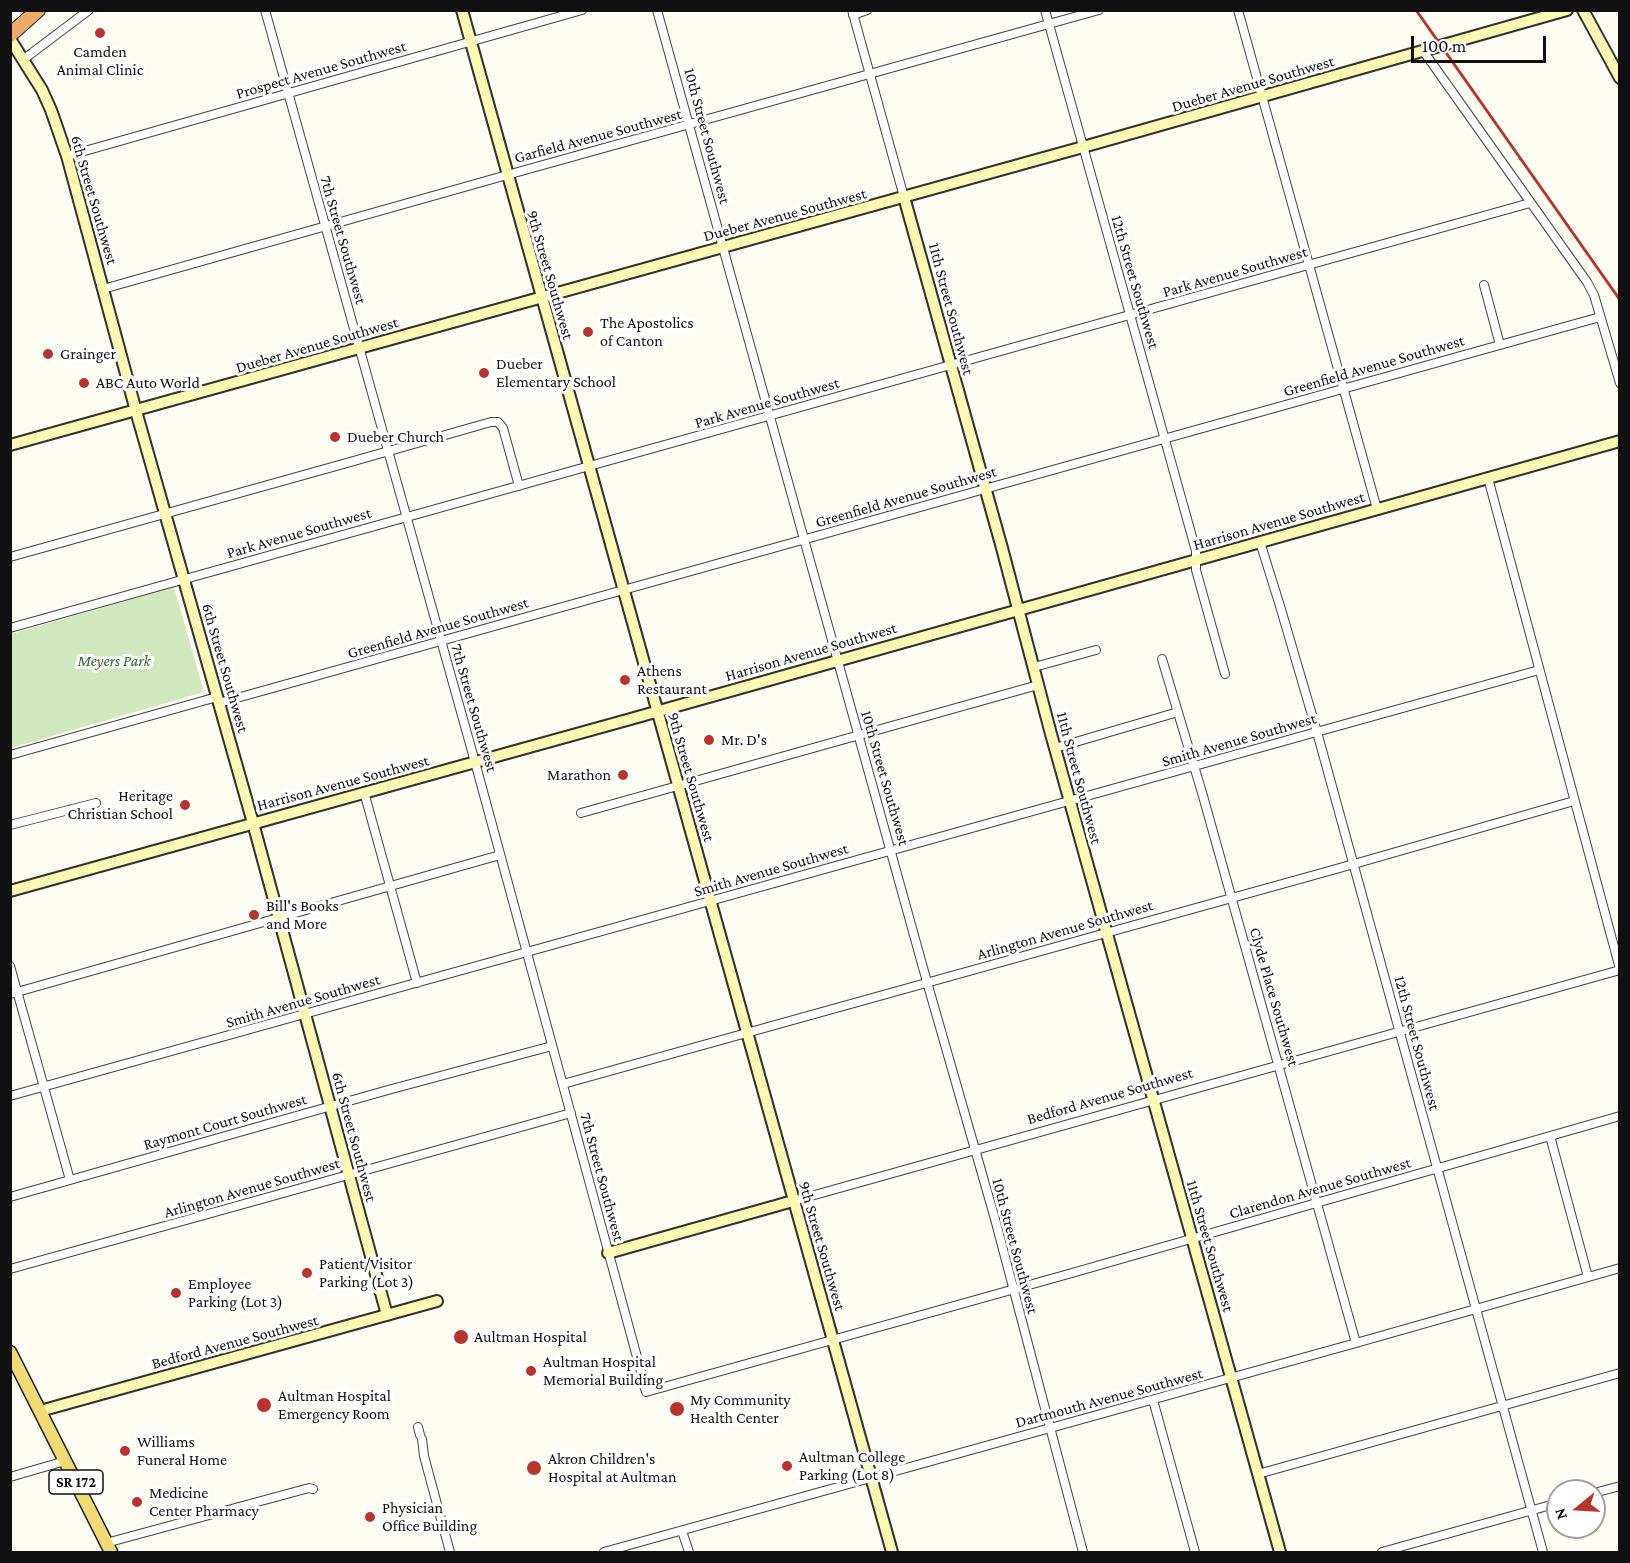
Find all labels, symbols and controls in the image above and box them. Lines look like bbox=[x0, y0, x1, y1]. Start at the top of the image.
scale bar bbox=[1414, 24, 1549, 62]
marker: Camden Animal Clinic bbox=[93, 26, 107, 40]
text: 100 m bbox=[1422, 36, 1466, 56]
street label: Prospect Avenue Southwest bbox=[234, 37, 408, 103]
place label: Camden Animal Clinic bbox=[57, 42, 143, 80]
street label: Dueber Avenue Southwest bbox=[1170, 52, 1336, 116]
street label: 10th Street Southwest bbox=[680, 66, 734, 206]
street label: Garfield Avenue Southwest bbox=[512, 104, 684, 168]
street label: 6th Street Southwest bbox=[66, 133, 122, 267]
street label: 7th Street Southwest bbox=[315, 174, 371, 306]
street label: Dueber Avenue Southwest bbox=[701, 184, 869, 246]
street label: 9th Street Southwest bbox=[522, 208, 578, 342]
street label: 12th Street Southwest bbox=[1107, 213, 1163, 351]
street label: 11th Street Southwest bbox=[924, 241, 978, 377]
street label: Park Avenue Southwest bbox=[1160, 242, 1310, 302]
street label: Dueber Avenue Southwest bbox=[234, 313, 400, 377]
place label: The Apostolics of Canton bbox=[600, 313, 693, 351]
marker: The Apostolics of Canton bbox=[581, 325, 595, 339]
street label: Greenfield Avenue Southwest bbox=[1281, 331, 1467, 401]
place label: Grainger bbox=[60, 344, 116, 364]
marker: Grainger bbox=[41, 347, 55, 361]
place label: Dueber Elementary School bbox=[496, 354, 616, 392]
marker: Dueber Elementary School bbox=[477, 366, 491, 380]
place label: ABC Auto World bbox=[96, 373, 200, 393]
street label: Park Avenue Southwest bbox=[692, 373, 842, 433]
marker: ABC Auto World bbox=[77, 376, 91, 390]
place label: Dueber Church bbox=[347, 427, 444, 447]
marker: Dueber Church bbox=[328, 430, 342, 444]
street label: Greenfield Avenue Southwest bbox=[813, 462, 999, 532]
street label: Harrison Avenue Southwest bbox=[1191, 487, 1367, 555]
street label: Park Avenue Southwest bbox=[224, 503, 374, 563]
street label: Greenfield Avenue Southwest bbox=[345, 593, 531, 663]
street label: 6th Street Southwest bbox=[197, 601, 253, 735]
street label: Harrison Avenue Southwest bbox=[723, 618, 899, 686]
street label: 7th Street Southwest bbox=[446, 642, 502, 774]
park label: Meyers Park bbox=[77, 651, 151, 671]
place label: Athens Restaurant bbox=[637, 661, 707, 699]
marker: Athens Restaurant bbox=[618, 673, 632, 687]
street label: 10th Street Southwest bbox=[857, 708, 913, 848]
street label: Smith Avenue Southwest bbox=[1160, 709, 1318, 771]
street label: 9th Street Southwest bbox=[663, 710, 719, 844]
street label: 11th Street Southwest bbox=[1052, 710, 1106, 846]
place label: Mr. D's bbox=[721, 730, 767, 750]
marker: Mr. D's bbox=[702, 733, 716, 747]
street label: Harrison Avenue Southwest bbox=[255, 751, 431, 815]
place label: Marathon bbox=[547, 765, 611, 785]
marker: Marathon bbox=[616, 768, 630, 782]
place label: Heritage Christian School bbox=[68, 786, 173, 824]
marker: Heritage Christian School bbox=[178, 798, 192, 812]
street label: Smith Avenue Southwest bbox=[692, 839, 850, 901]
place label: Bill's Books and More bbox=[266, 896, 339, 934]
street label: Arlington Avenue Southwest bbox=[975, 896, 1155, 964]
marker: Bill's Books and More bbox=[247, 908, 261, 922]
street label: Clyde Place Southwest bbox=[1245, 925, 1303, 1069]
street label: Smith Avenue Southwest bbox=[224, 970, 382, 1032]
street label: 12th Street Southwest bbox=[1390, 974, 1444, 1112]
street label: Bedford Avenue Southwest bbox=[1025, 1063, 1195, 1129]
street label: 6th Street Southwest bbox=[327, 1070, 381, 1204]
street label: Raymont Court Southwest bbox=[141, 1089, 309, 1155]
street label: 7th Street Southwest bbox=[576, 1110, 628, 1244]
street label: Clarendon Avenue Southwest bbox=[1227, 1153, 1413, 1223]
street label: Arlington Avenue Southwest bbox=[162, 1154, 342, 1222]
street label: 10th Street Southwest bbox=[988, 1176, 1042, 1316]
street label: 11th Street Southwest bbox=[1182, 1178, 1238, 1314]
street label: 9th Street Southwest bbox=[794, 1179, 850, 1313]
place label: Patient/Visitor Parking (Lot 3) bbox=[319, 1254, 414, 1292]
marker: Patient/Visitor Parking (Lot 3) bbox=[300, 1266, 314, 1280]
place label: Employee Parking (Lot 3) bbox=[188, 1274, 283, 1312]
marker: Employee Parking (Lot 3) bbox=[169, 1286, 183, 1300]
street label: Bedford Avenue Southwest bbox=[150, 1311, 320, 1373]
place label: Aultman Hospital bbox=[474, 1327, 587, 1347]
marker: Aultman Hospital bbox=[452, 1328, 470, 1346]
place label: Aultman Hospital Memorial Building bbox=[543, 1352, 663, 1390]
marker: Aultman Hospital Memorial Building bbox=[524, 1364, 538, 1378]
street label: Dartmouth Avenue Southwest bbox=[1013, 1364, 1205, 1432]
place label: Aultman Hospital Emergency Room bbox=[278, 1386, 391, 1424]
place label: My Community Health Center bbox=[690, 1390, 790, 1428]
marker: Aultman Hospital Emergency Room bbox=[255, 1396, 273, 1414]
marker: My Community Health Center bbox=[668, 1400, 686, 1418]
place label: Williams Funeral Home bbox=[137, 1432, 227, 1470]
marker: Williams Funeral Home bbox=[118, 1444, 132, 1458]
place label: Aultman College Parking (Lot 8) bbox=[799, 1447, 905, 1485]
place label: Akron Children's Hospital at Aultman bbox=[548, 1449, 677, 1487]
marker: Akron Children's Hospital at Aultman bbox=[525, 1459, 543, 1477]
marker: Aultman College Parking (Lot 8) bbox=[780, 1459, 794, 1473]
road number: SR 172 bbox=[49, 1470, 103, 1494]
north arrow bbox=[1546, 1479, 1606, 1539]
place label: Medicine Center Pharmacy bbox=[149, 1483, 259, 1521]
marker: Medicine Center Pharmacy bbox=[130, 1495, 144, 1509]
place label: Physician Office Building bbox=[382, 1498, 477, 1536]
text: N bbox=[1551, 1506, 1570, 1522]
marker: Physician Office Building bbox=[363, 1510, 377, 1524]

